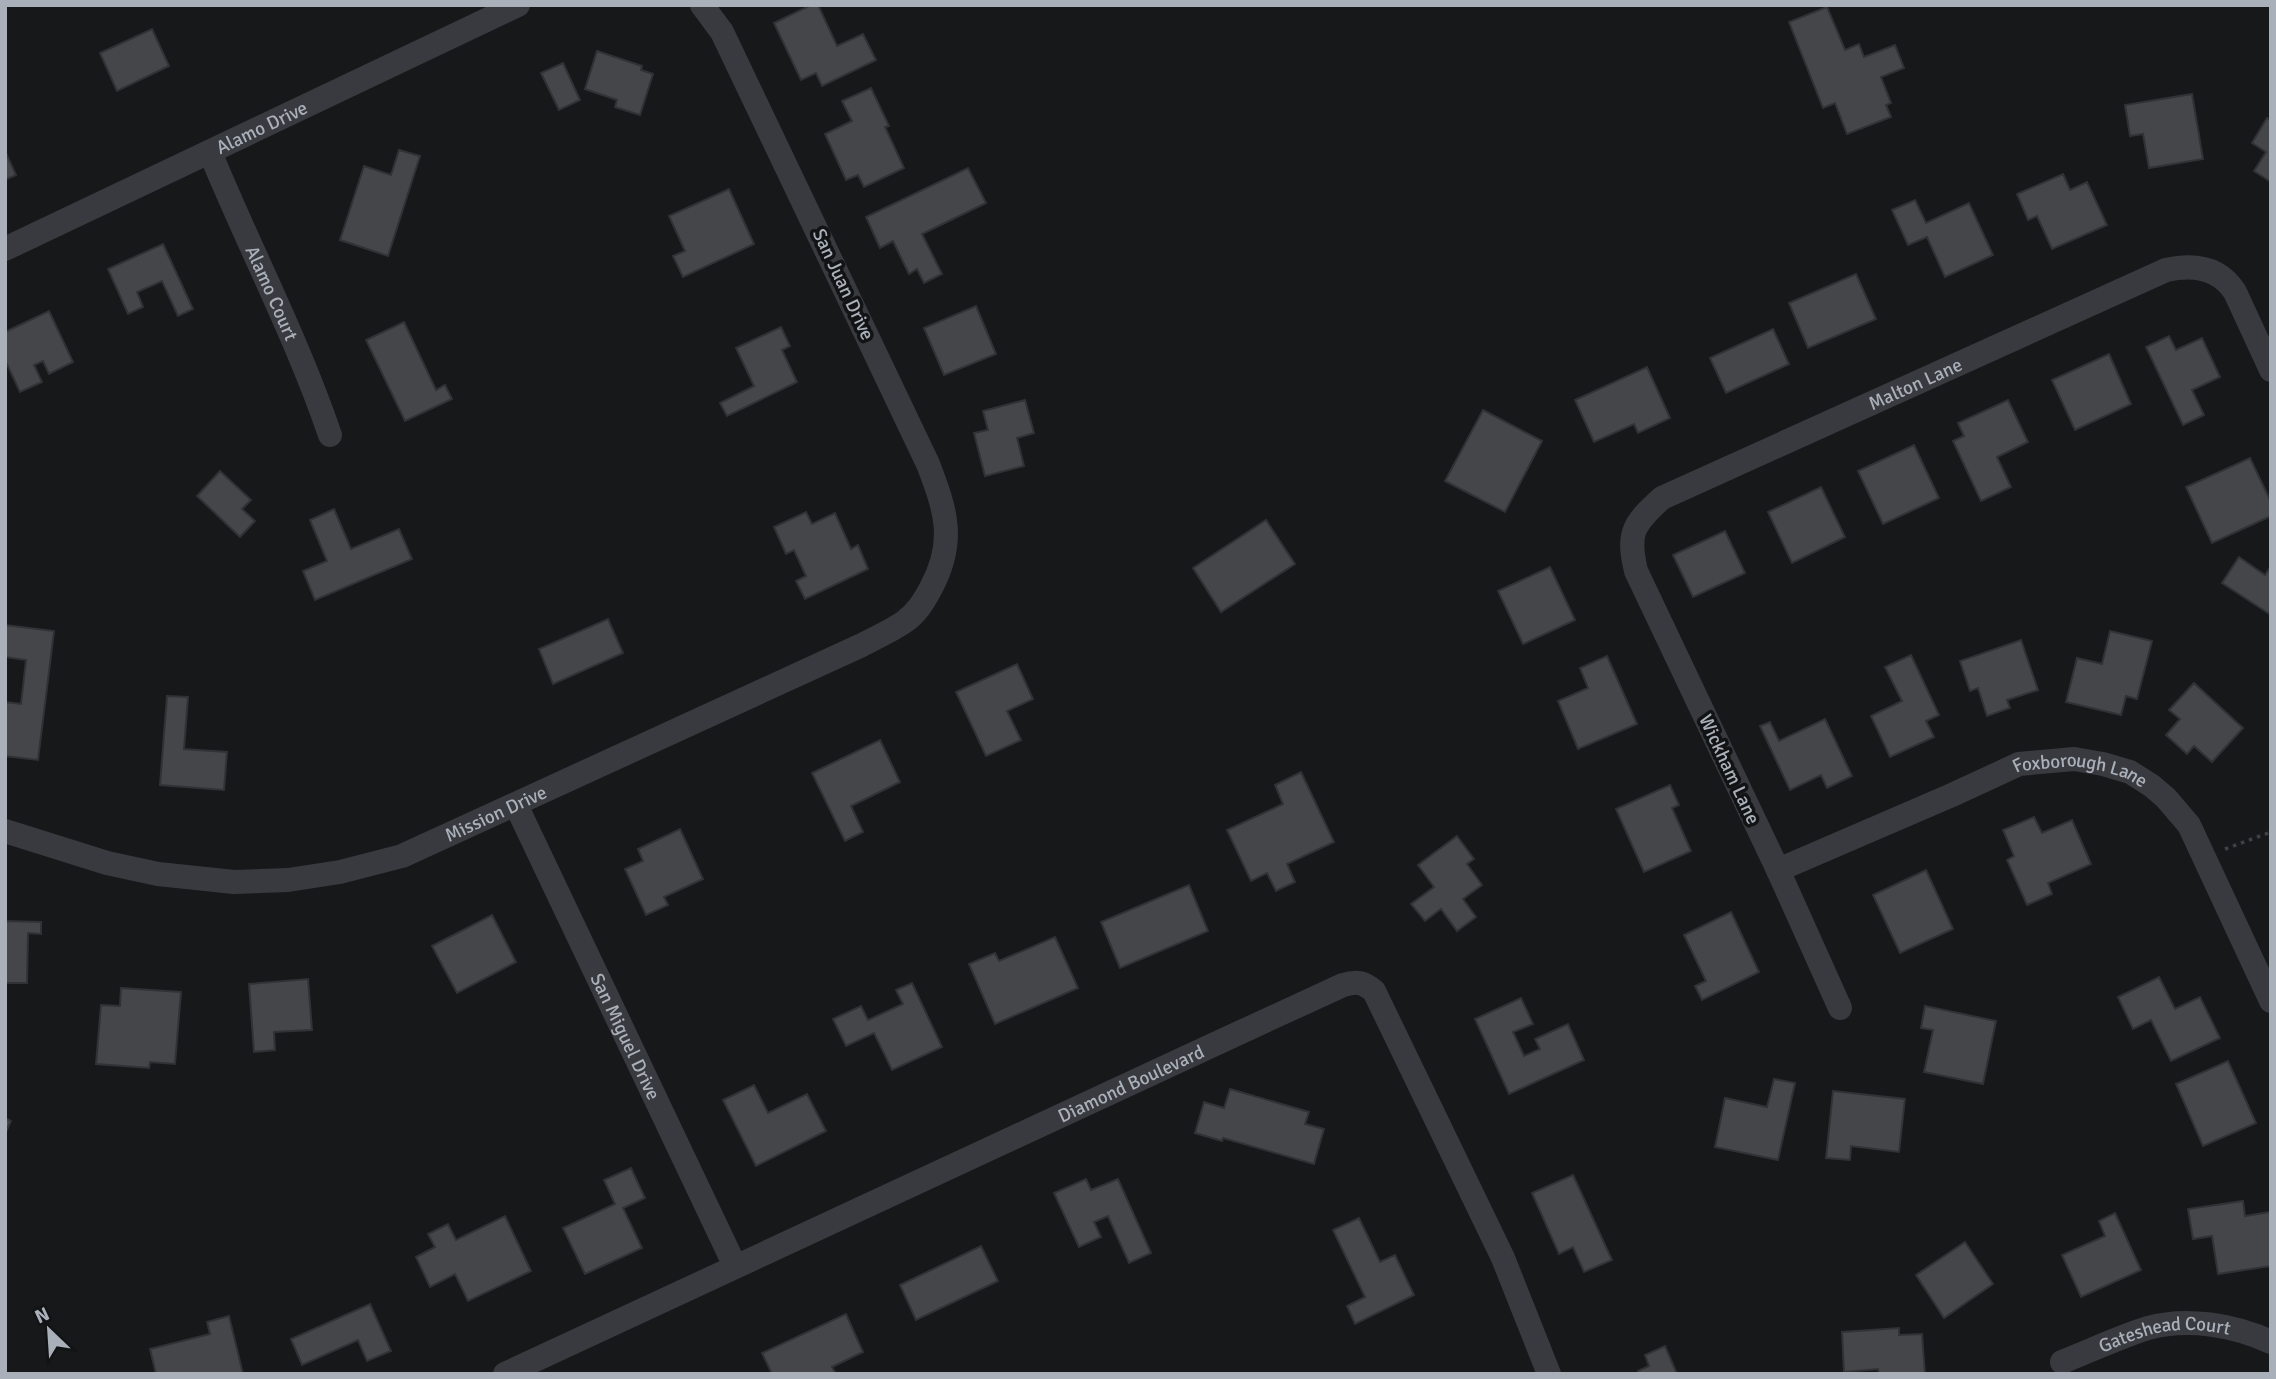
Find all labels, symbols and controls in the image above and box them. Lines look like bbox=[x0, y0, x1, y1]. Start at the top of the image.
street label: Alamo Drive bbox=[212, 96, 312, 160]
street label: San Juan Drive bbox=[807, 225, 879, 344]
street label: Alamo Court bbox=[240, 242, 303, 345]
street label: Malton Lane bbox=[1865, 353, 1966, 416]
street label: Wickham Lane bbox=[1693, 711, 1765, 828]
street label: Foxborough Lane bbox=[2008, 748, 2152, 793]
street label: Mission Drive bbox=[441, 780, 551, 848]
street label: San Miguel Drive bbox=[585, 969, 665, 1104]
street label: Diamond Boulevard bbox=[1054, 1040, 1208, 1128]
north arrow bbox=[14, 1295, 84, 1365]
text: N bbox=[31, 1302, 53, 1329]
street label: Gateshead Court bbox=[2095, 1312, 2233, 1359]

